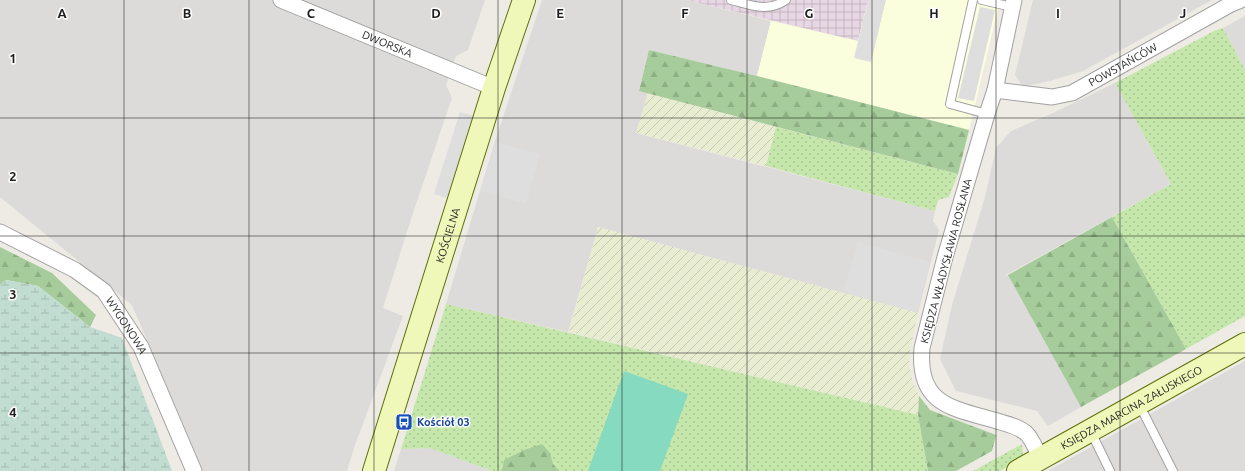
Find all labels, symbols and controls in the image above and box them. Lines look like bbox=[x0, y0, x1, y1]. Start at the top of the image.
text: A bbox=[57, 6, 67, 20]
text: B bbox=[183, 6, 192, 20]
text: C bbox=[307, 6, 316, 20]
text: D bbox=[431, 6, 441, 20]
text: E bbox=[556, 6, 564, 20]
text: F bbox=[681, 6, 689, 20]
text: G bbox=[805, 6, 814, 20]
text: H bbox=[929, 6, 939, 20]
text: I bbox=[1056, 6, 1060, 20]
text: J bbox=[1180, 6, 1186, 20]
street label: DWORSKA bbox=[360, 28, 415, 60]
street label: POWSTAŃCÓW bbox=[1086, 41, 1159, 89]
text: 1 bbox=[9, 51, 17, 65]
text: 2 bbox=[9, 169, 17, 183]
street label: KSIĘDZA WŁADYSŁAWA ROSŁANA bbox=[918, 176, 974, 345]
street label: KOŚCIELNA bbox=[434, 205, 462, 264]
text: 3 bbox=[9, 287, 17, 301]
street label: WYGONOWA bbox=[103, 294, 150, 357]
street label: KSIĘDZA MARCINA ZAŁUSKIEGO bbox=[1059, 363, 1204, 452]
text: 4 bbox=[9, 405, 17, 419]
bus stop icon: Kościół 03 bbox=[394, 412, 414, 432]
place label: Kościół 03 bbox=[417, 416, 470, 428]

